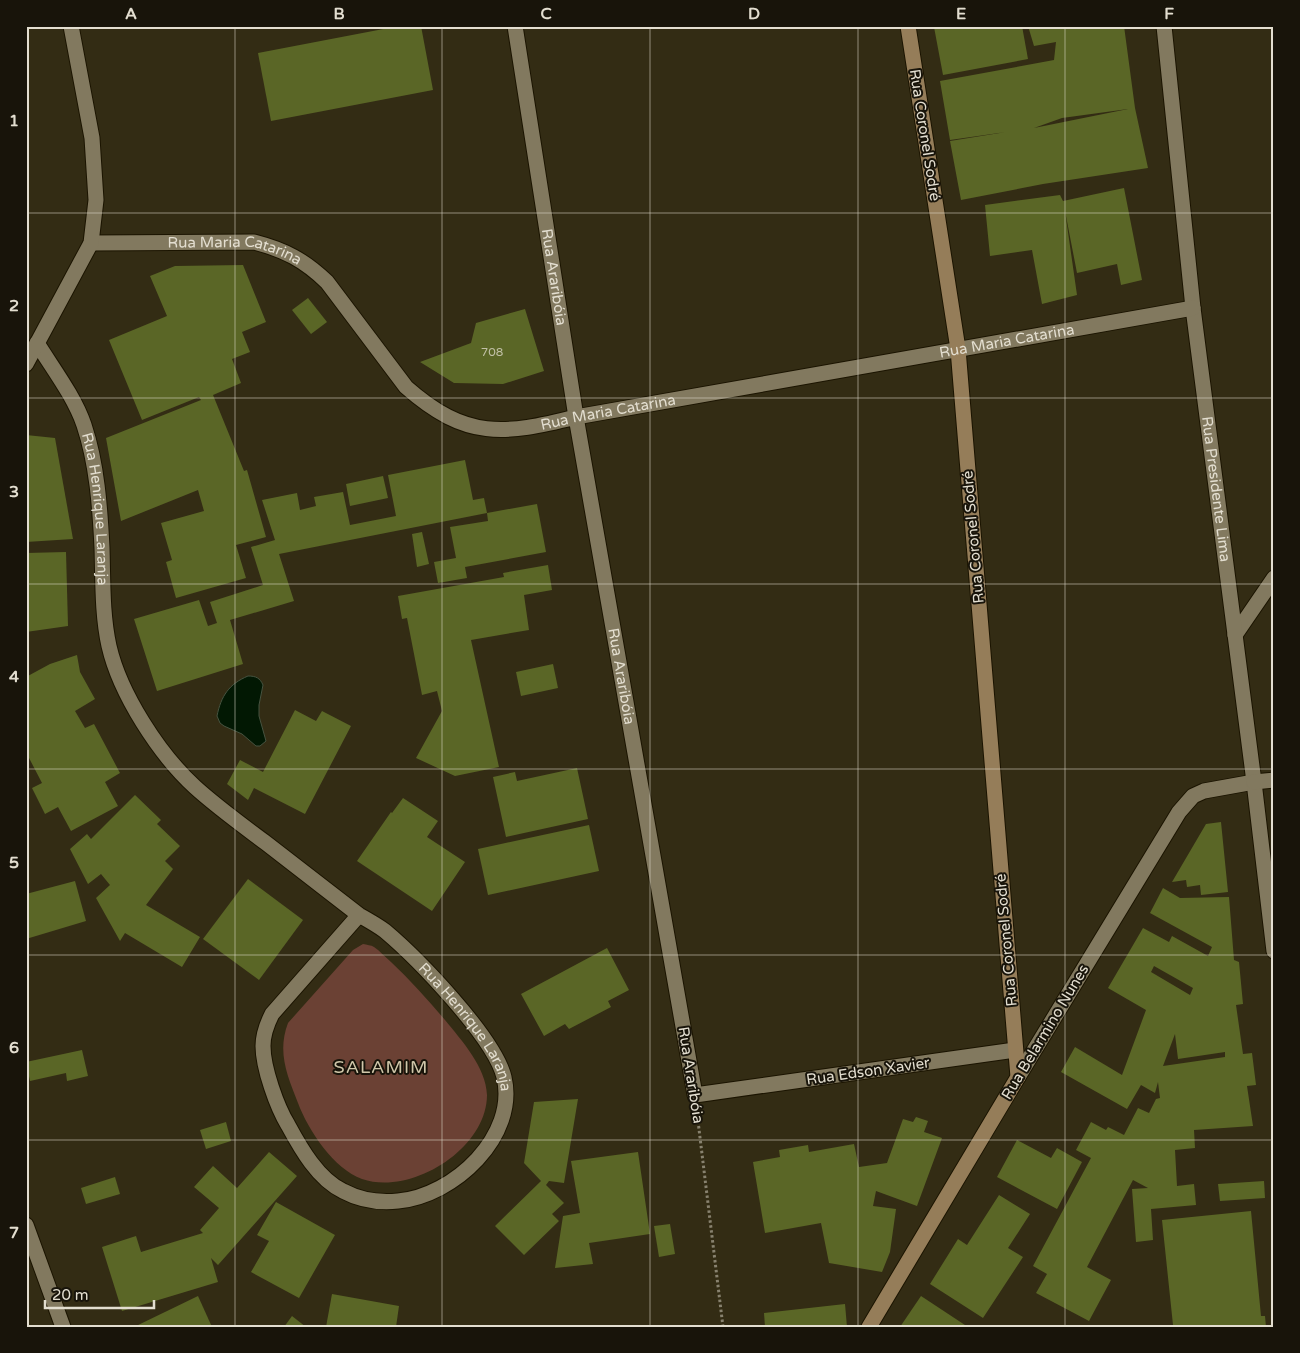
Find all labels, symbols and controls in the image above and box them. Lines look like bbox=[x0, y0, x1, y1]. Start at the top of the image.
text: A bbox=[125, 4, 137, 24]
text: B bbox=[333, 4, 345, 24]
text: C bbox=[540, 4, 552, 24]
text: D bbox=[748, 4, 760, 24]
text: E bbox=[956, 4, 966, 24]
text: F bbox=[1164, 4, 1174, 24]
street label: Rua Coronel Sodré bbox=[906, 68, 944, 202]
text: 1 bbox=[9, 111, 19, 131]
street label: Rua Araribóia bbox=[538, 227, 571, 327]
street label: Rua Maria Catarina bbox=[167, 233, 305, 269]
text: 2 bbox=[9, 296, 19, 316]
street label: Rua Maria Catarina bbox=[938, 320, 1076, 362]
house number: 708 bbox=[481, 345, 503, 359]
street label: Rua Maria Catarina bbox=[539, 391, 677, 434]
street label: Rua Presidente Lima bbox=[1198, 415, 1235, 563]
street label: Rua Henrique Laranja bbox=[78, 430, 112, 586]
street label: Rua Coronel Sodré bbox=[958, 470, 988, 604]
text: 3 bbox=[9, 482, 19, 502]
street label: Rua Araribóia bbox=[604, 627, 639, 726]
text: 4 bbox=[9, 667, 19, 687]
text: 5 bbox=[9, 853, 19, 873]
street label: Rua Coronel Sodré bbox=[991, 873, 1021, 1007]
street label: Rua Henrique Laranja bbox=[415, 959, 515, 1092]
street label: Rua Belarmino Nunes bbox=[998, 961, 1092, 1103]
street label: Rua Araribóia bbox=[674, 1025, 708, 1125]
text: 6 bbox=[9, 1038, 19, 1058]
street label: Rua Edson Xavier bbox=[805, 1053, 931, 1089]
district label: SALAMIM bbox=[334, 1056, 428, 1078]
text: 7 bbox=[9, 1223, 19, 1243]
scale bar bbox=[45, 1278, 154, 1310]
text: 20 m bbox=[52, 1286, 89, 1304]

